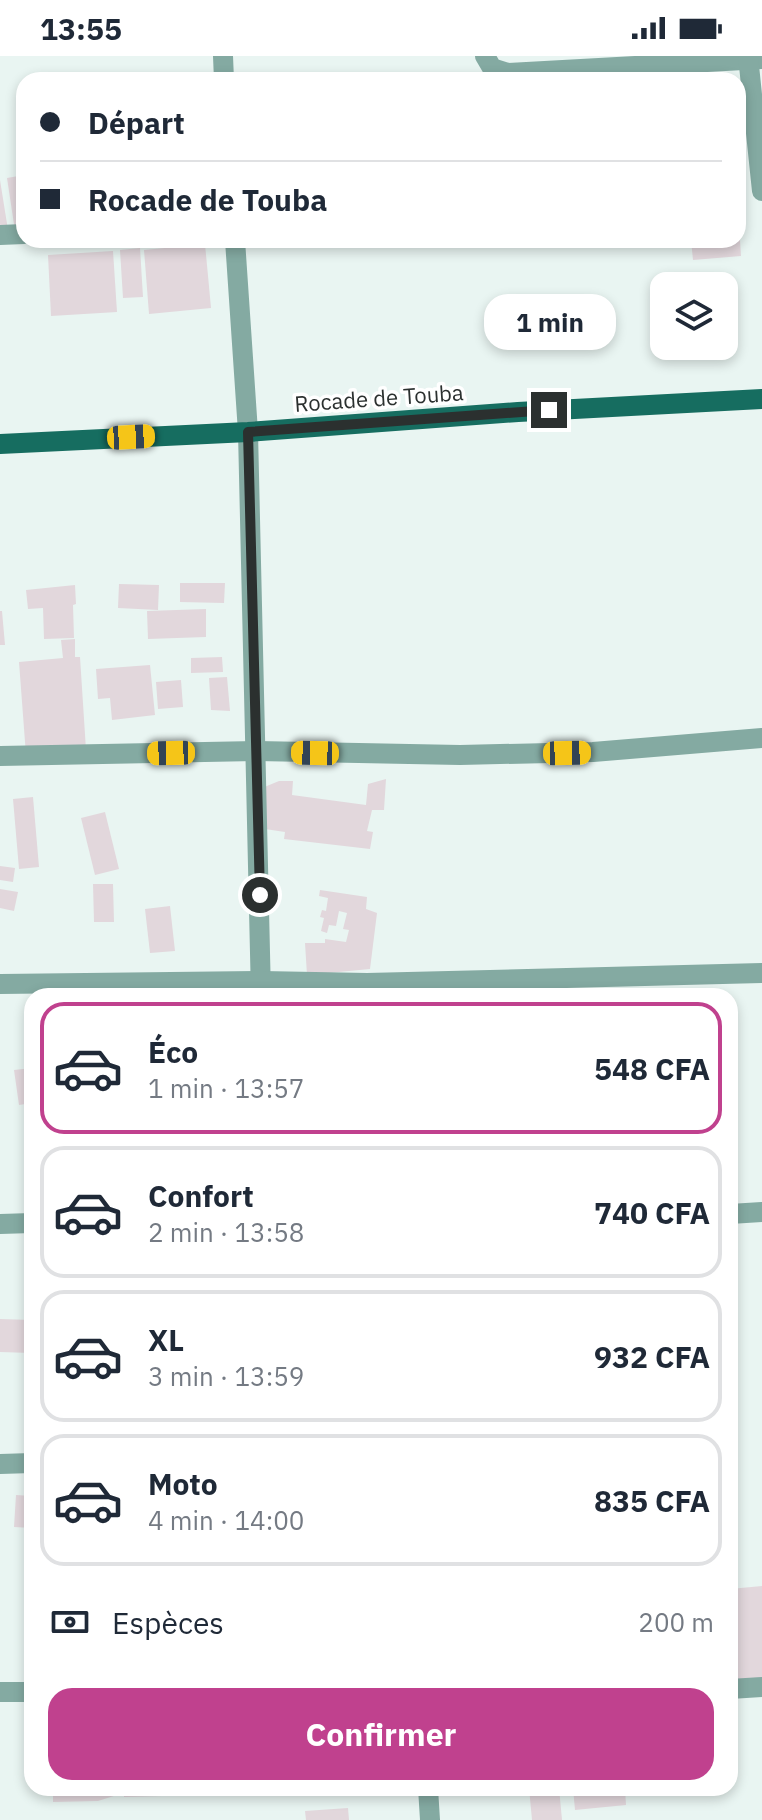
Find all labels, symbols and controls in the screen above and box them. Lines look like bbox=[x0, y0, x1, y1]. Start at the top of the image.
text: 13:55 bbox=[40, 9, 122, 48]
text: Départ bbox=[88, 103, 185, 142]
text: Rocade de Touba bbox=[88, 180, 327, 219]
map controls bbox=[650, 272, 738, 360]
button: layers bbox=[650, 272, 738, 360]
callout: 1 min bbox=[483, 294, 615, 350]
text: 1 min bbox=[516, 305, 584, 339]
street label: Rocade de Touba bbox=[293, 377, 465, 418]
route end bbox=[531, 392, 567, 428]
car bbox=[106, 424, 156, 450]
car bbox=[147, 741, 195, 765]
car bbox=[291, 741, 339, 765]
car bbox=[543, 741, 591, 765]
route start bbox=[242, 877, 278, 913]
icon: car bbox=[52, 1032, 124, 1104]
text: Éco bbox=[148, 1032, 198, 1071]
text: 548 CFA bbox=[594, 1049, 710, 1088]
text: 1 min · 13:57 bbox=[148, 1071, 304, 1105]
icon: car bbox=[52, 1176, 124, 1248]
text: Confort bbox=[148, 1176, 254, 1215]
text: 740 CFA bbox=[594, 1193, 710, 1232]
text: 2 min · 13:58 bbox=[148, 1215, 304, 1249]
icon: car bbox=[52, 1320, 124, 1392]
text: XL bbox=[148, 1320, 184, 1359]
text: 932 CFA bbox=[594, 1337, 710, 1376]
text: 3 min · 13:59 bbox=[148, 1359, 304, 1393]
icon: car bbox=[52, 1464, 124, 1536]
text: Moto bbox=[148, 1464, 218, 1503]
text: 835 CFA bbox=[594, 1481, 710, 1520]
text: 4 min · 14:00 bbox=[148, 1503, 304, 1537]
icon: cash bbox=[48, 1600, 92, 1644]
text: Espèces bbox=[112, 1603, 224, 1642]
text: 200 m bbox=[638, 1605, 714, 1639]
button: Confirmer bbox=[48, 1688, 714, 1780]

